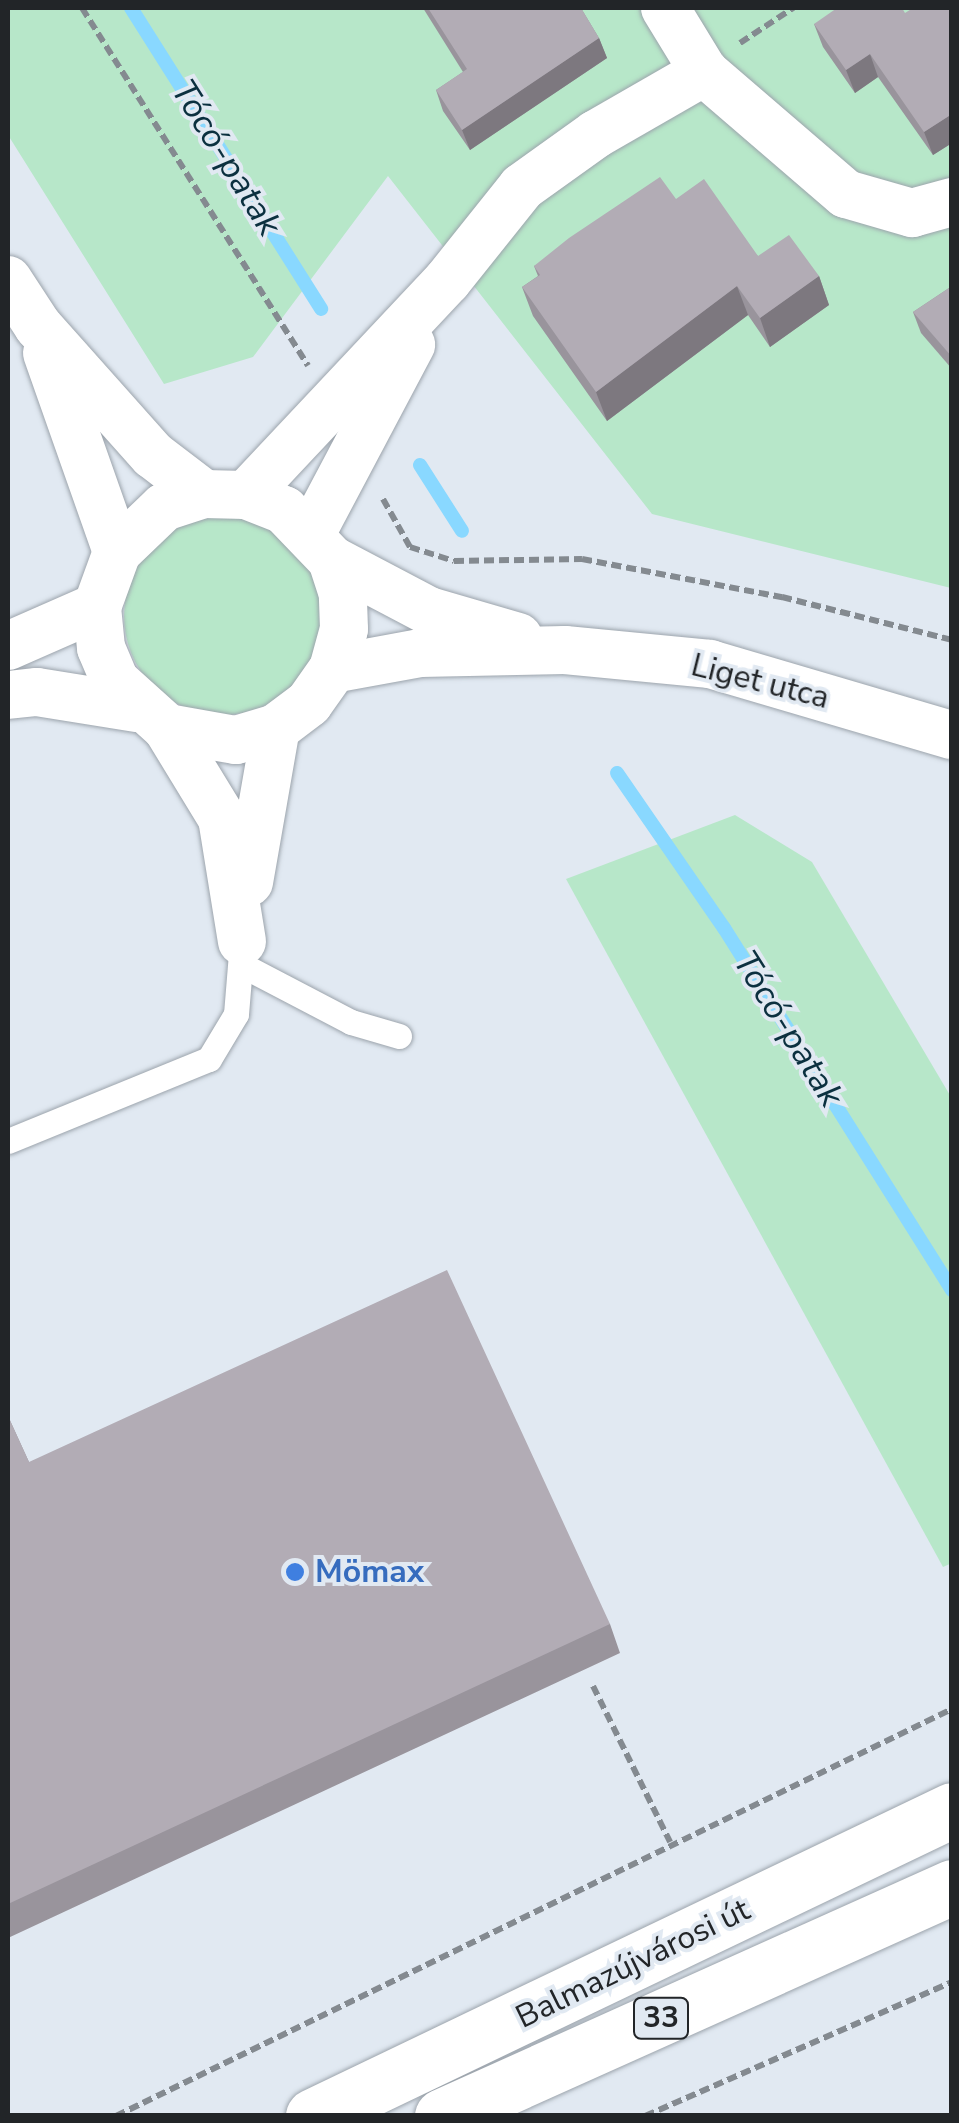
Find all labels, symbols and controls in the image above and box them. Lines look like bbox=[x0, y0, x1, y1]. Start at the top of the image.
water label: Tócó-patak bbox=[162, 72, 290, 244]
street label: Liget utca bbox=[687, 646, 833, 718]
water label: Tócó-patak bbox=[724, 943, 852, 1115]
place label: Mömax bbox=[315, 1553, 424, 1591]
marker: Mömax bbox=[284, 1561, 306, 1583]
street label: Balmazújvárosi út bbox=[510, 1891, 756, 2037]
road number: 33 bbox=[631, 1993, 691, 2043]

